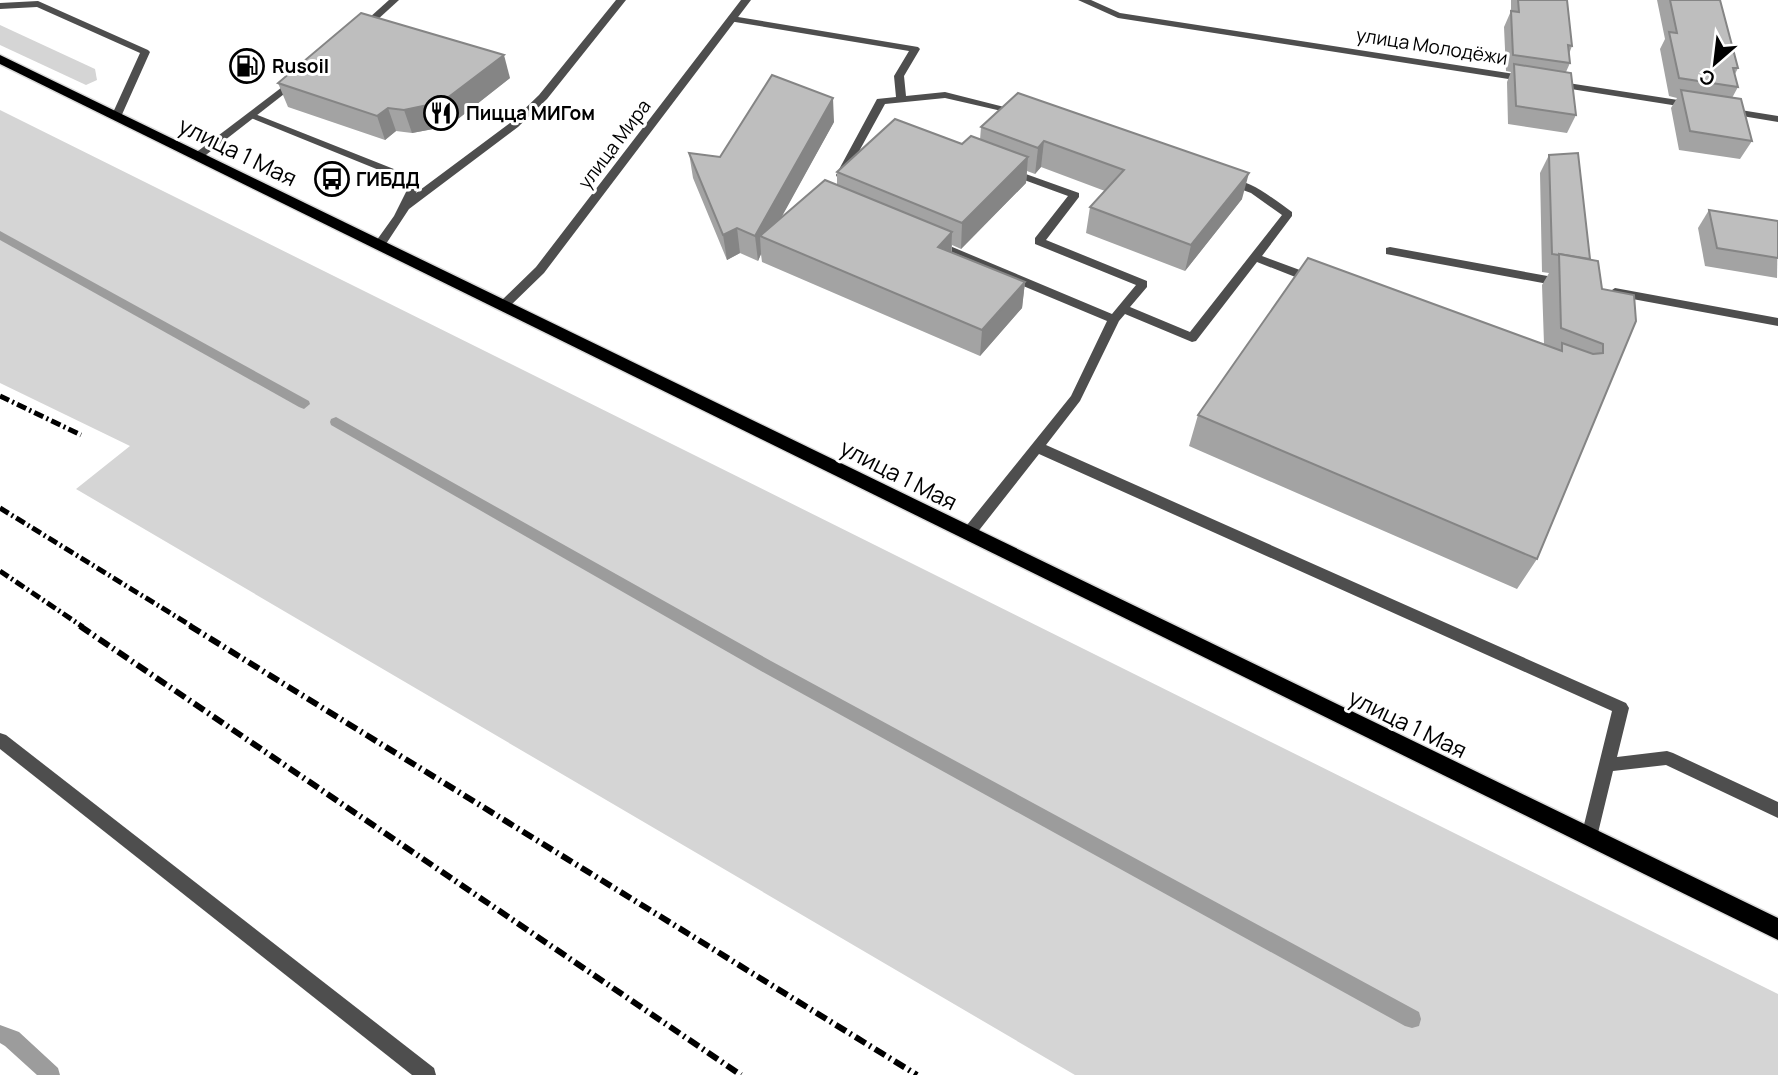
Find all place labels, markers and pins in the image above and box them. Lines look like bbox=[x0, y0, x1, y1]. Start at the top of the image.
fuel station icon: Rusoil bbox=[228, 47, 266, 85]
place label: Rusoil bbox=[272, 53, 329, 79]
restaurant icon: Пицца МИГом bbox=[422, 94, 460, 132]
place label: Пицца МИГом bbox=[466, 100, 595, 126]
bus stop icon: ГИБДД bbox=[313, 160, 351, 198]
place label: ГИБДД bbox=[356, 166, 420, 192]

